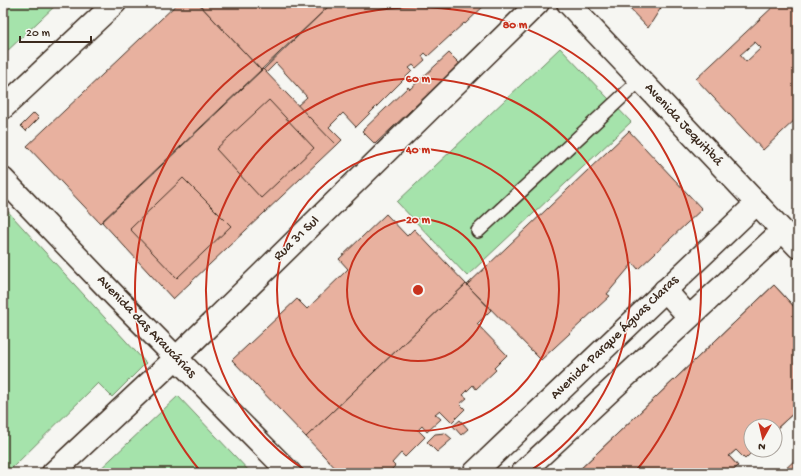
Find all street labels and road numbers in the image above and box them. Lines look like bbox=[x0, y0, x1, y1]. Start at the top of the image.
street label: Avenida Jequitibá bbox=[640, 80, 727, 171]
street label: Rua 31 Sul bbox=[270, 213, 324, 265]
street label: Avenida das Araucárias bbox=[93, 272, 200, 382]
street label: Avenida Parque Águas Claras bbox=[547, 272, 683, 404]

